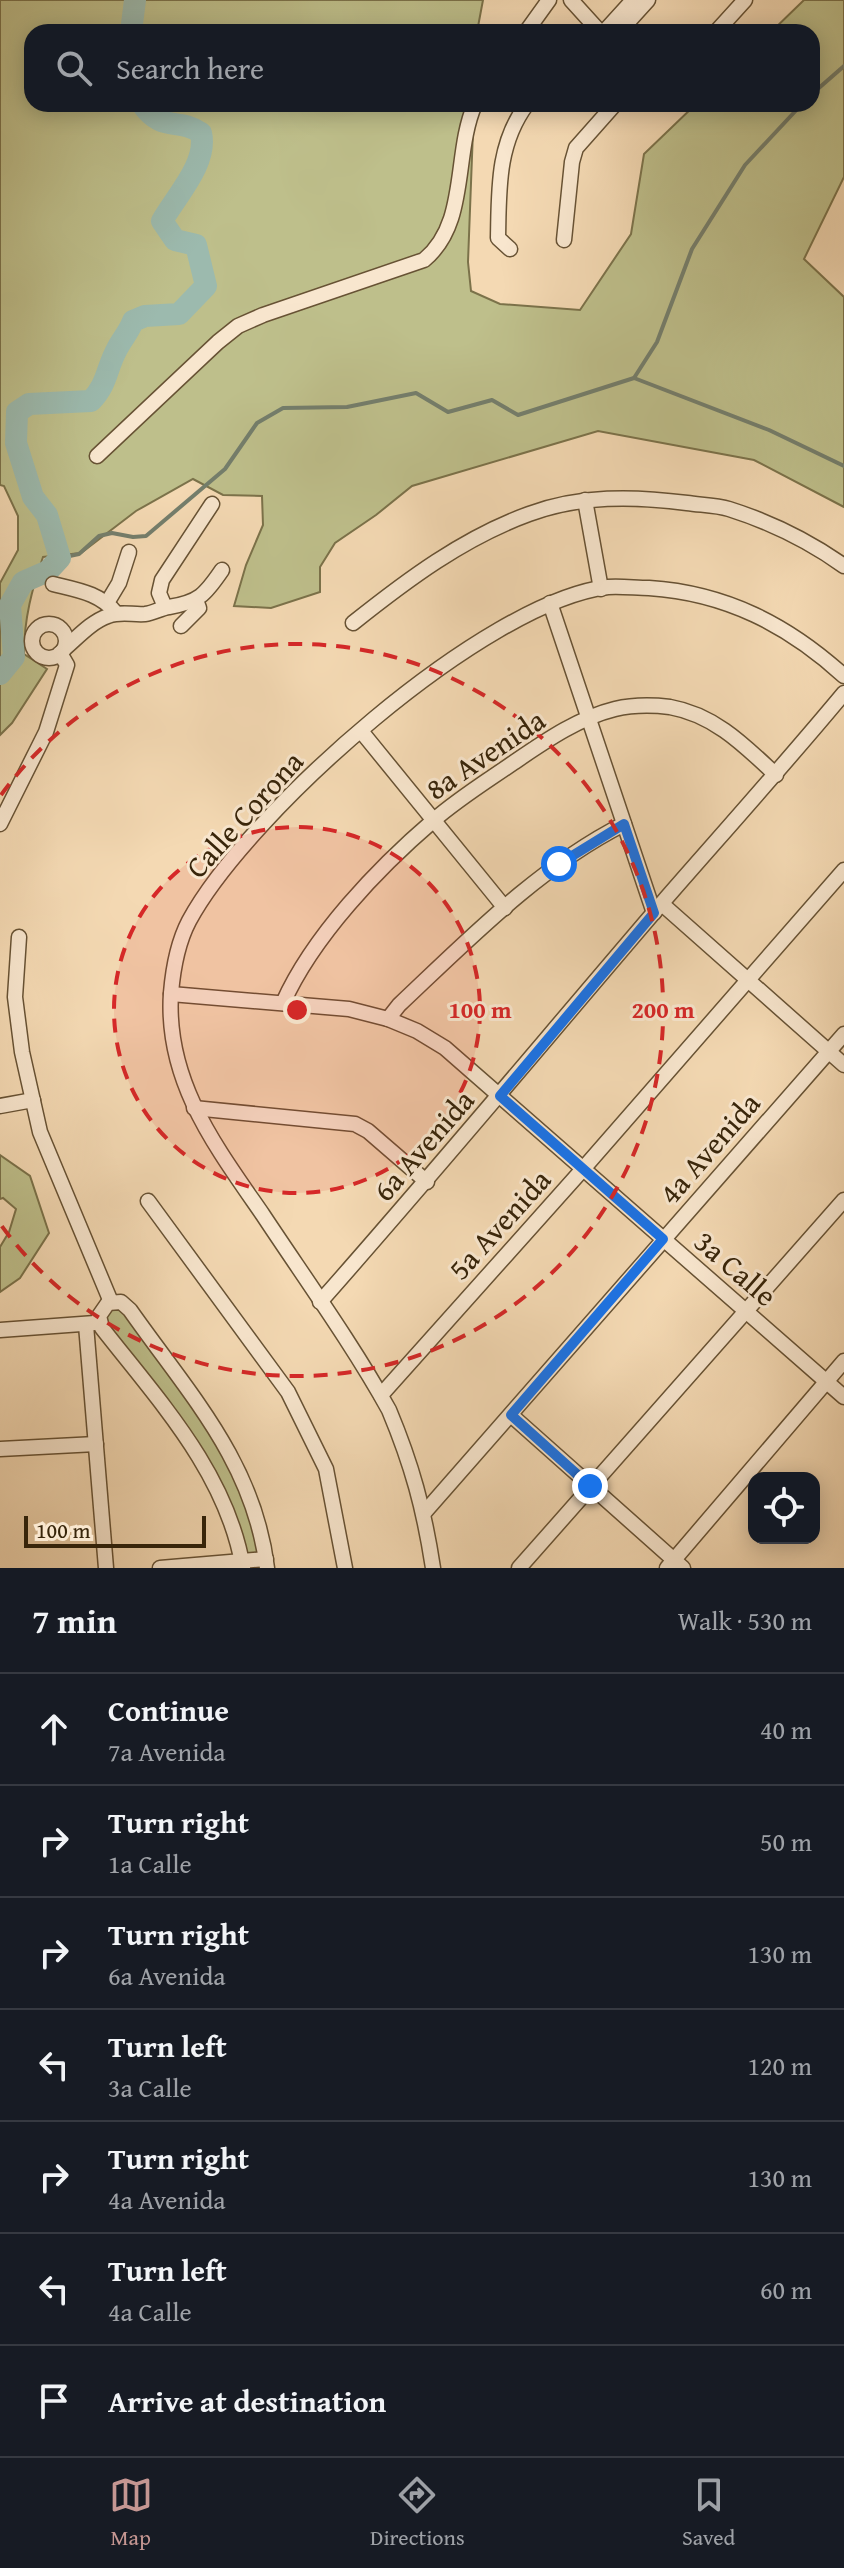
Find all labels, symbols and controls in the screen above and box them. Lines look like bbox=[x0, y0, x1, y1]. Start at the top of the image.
search box bbox=[24, 24, 820, 112]
icon: search bbox=[52, 46, 96, 90]
text: Search here bbox=[116, 46, 264, 90]
street label: 8a Avenida bbox=[416, 698, 554, 810]
street label: Calle Corona bbox=[175, 741, 313, 887]
route start bbox=[541, 846, 577, 882]
text: 100 m bbox=[448, 992, 512, 1027]
text: 200 m bbox=[631, 992, 695, 1027]
centre of rings bbox=[283, 996, 311, 1024]
street label: 6a Avenida bbox=[362, 1079, 484, 1211]
street label: 4a Avenida bbox=[648, 1082, 770, 1214]
street label: 5a Avenida bbox=[437, 1159, 561, 1289]
street label: 3a Calle bbox=[685, 1220, 787, 1316]
route end bbox=[572, 1468, 608, 1504]
map controls bbox=[748, 1472, 820, 1544]
button: locate bbox=[748, 1472, 820, 1544]
scale bar bbox=[24, 1512, 206, 1548]
text: 100 m bbox=[36, 1514, 91, 1546]
text: 7 min bbox=[32, 1596, 117, 1645]
text: Walk · 530 m bbox=[678, 1601, 812, 1640]
text: Continue bbox=[108, 1688, 229, 1732]
icon: ahead bbox=[32, 1707, 76, 1751]
text: 40 m bbox=[760, 1710, 812, 1749]
text: 7a Avenida bbox=[108, 1732, 226, 1771]
text: Turn right bbox=[108, 1800, 249, 1844]
icon: right bbox=[32, 1819, 76, 1863]
text: 50 m bbox=[760, 1822, 812, 1861]
text: 1a Calle bbox=[108, 1844, 192, 1883]
text: Turn right bbox=[108, 1912, 249, 1956]
icon: right bbox=[32, 1931, 76, 1975]
text: 130 m bbox=[747, 1934, 812, 1973]
text: 6a Avenida bbox=[108, 1956, 226, 1995]
text: Turn left bbox=[108, 2024, 227, 2068]
icon: left bbox=[32, 2043, 76, 2087]
text: 120 m bbox=[747, 2046, 812, 2085]
text: 3a Calle bbox=[108, 2068, 192, 2107]
text: Turn right bbox=[108, 2136, 249, 2180]
icon: right bbox=[32, 2155, 76, 2199]
text: 130 m bbox=[747, 2158, 812, 2197]
text: 4a Avenida bbox=[108, 2180, 226, 2219]
text: Turn left bbox=[108, 2248, 227, 2292]
icon: left bbox=[32, 2267, 76, 2311]
text: 60 m bbox=[760, 2270, 812, 2309]
text: 4a Calle bbox=[108, 2292, 192, 2331]
icon: arrive bbox=[32, 2379, 76, 2423]
text: Arrive at destination bbox=[108, 2379, 386, 2423]
tab: Map bbox=[109, 2473, 153, 2553]
tab: Directions bbox=[370, 2473, 465, 2553]
tab: Saved bbox=[682, 2473, 735, 2553]

